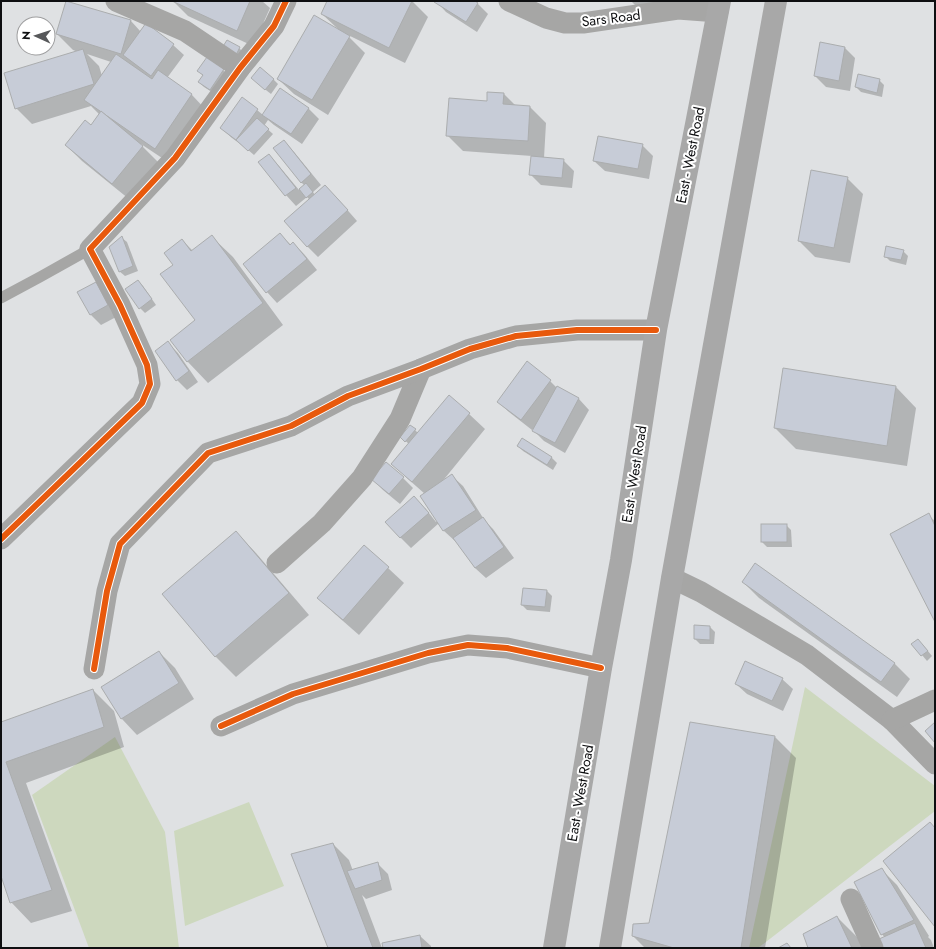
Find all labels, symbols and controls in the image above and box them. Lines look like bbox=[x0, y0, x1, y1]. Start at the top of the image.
street label: Sars Road bbox=[580, 4, 642, 32]
north arrow bbox=[16, 16, 56, 56]
text: N bbox=[18, 31, 34, 40]
street label: East - West Road bbox=[671, 105, 709, 205]
street label: East - West Road bbox=[616, 424, 652, 524]
street label: East - West Road bbox=[562, 743, 598, 843]

